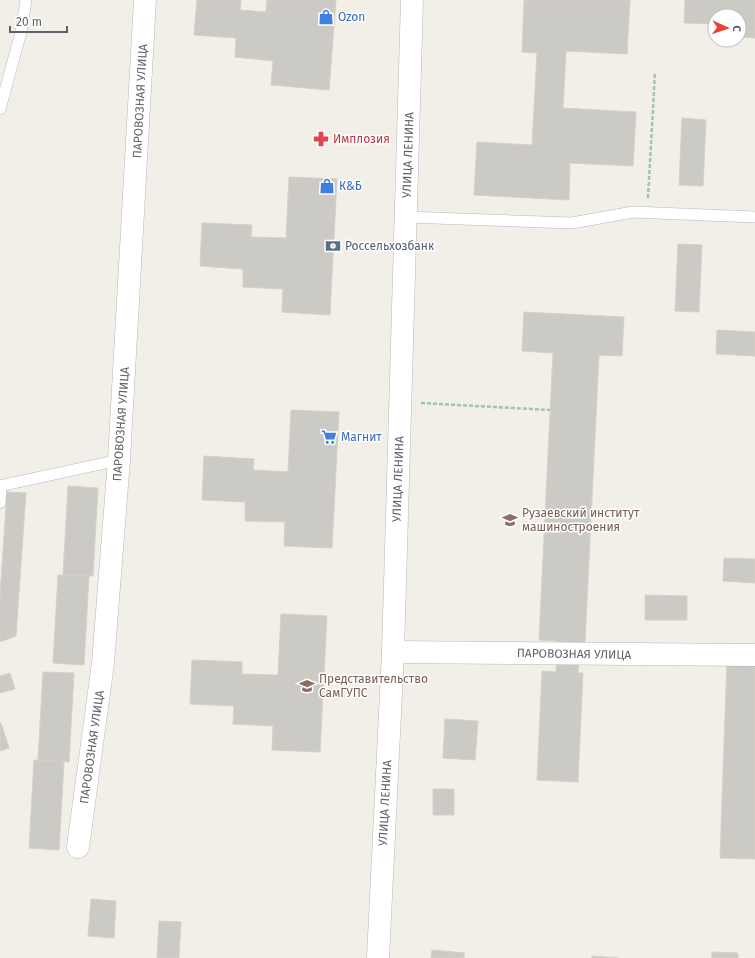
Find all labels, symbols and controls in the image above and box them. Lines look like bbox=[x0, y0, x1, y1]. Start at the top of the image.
scale bar bbox=[10, 8, 67, 34]
shop icon: Ozon bbox=[317, 8, 335, 26]
north arrow bbox=[707, 8, 747, 48]
place label: Ozon bbox=[338, 10, 365, 24]
text: 20 m bbox=[16, 15, 42, 29]
text: С bbox=[730, 25, 743, 33]
street label: ПАРОВОЗНАЯ УЛИЦА bbox=[130, 43, 150, 159]
street label: УЛИЦА ЛЕНИНА bbox=[400, 112, 417, 198]
pharmacy icon: Имплозия bbox=[312, 130, 330, 148]
place label: Имплозия bbox=[333, 132, 390, 146]
shop icon: К&Б bbox=[318, 177, 336, 195]
place label: К&Б bbox=[339, 179, 362, 193]
bank icon: Россельхозбанк bbox=[324, 237, 342, 255]
place label: Россельхозбанк bbox=[345, 239, 435, 253]
street label: ПАРОВОЗНАЯ УЛИЦА bbox=[110, 366, 132, 482]
supermarket icon: Магнит bbox=[320, 428, 338, 446]
place label: Магнит bbox=[341, 430, 382, 444]
street label: УЛИЦА ЛЕНИНА bbox=[390, 436, 407, 522]
place label: Рузаевский институт машиностроения bbox=[522, 506, 640, 534]
school or university icon: Рузаевский институт машиностроения bbox=[501, 511, 519, 529]
street label: ПАРОВОЗНАЯ УЛИЦА bbox=[517, 646, 631, 662]
place label: Представительство СамГУПС bbox=[319, 672, 428, 700]
school or university icon: Представительство СамГУПС bbox=[298, 677, 316, 695]
street label: ПАРОВОЗНАЯ УЛИЦА bbox=[77, 689, 107, 805]
street label: УЛИЦА ЛЕНИНА bbox=[376, 760, 394, 846]

